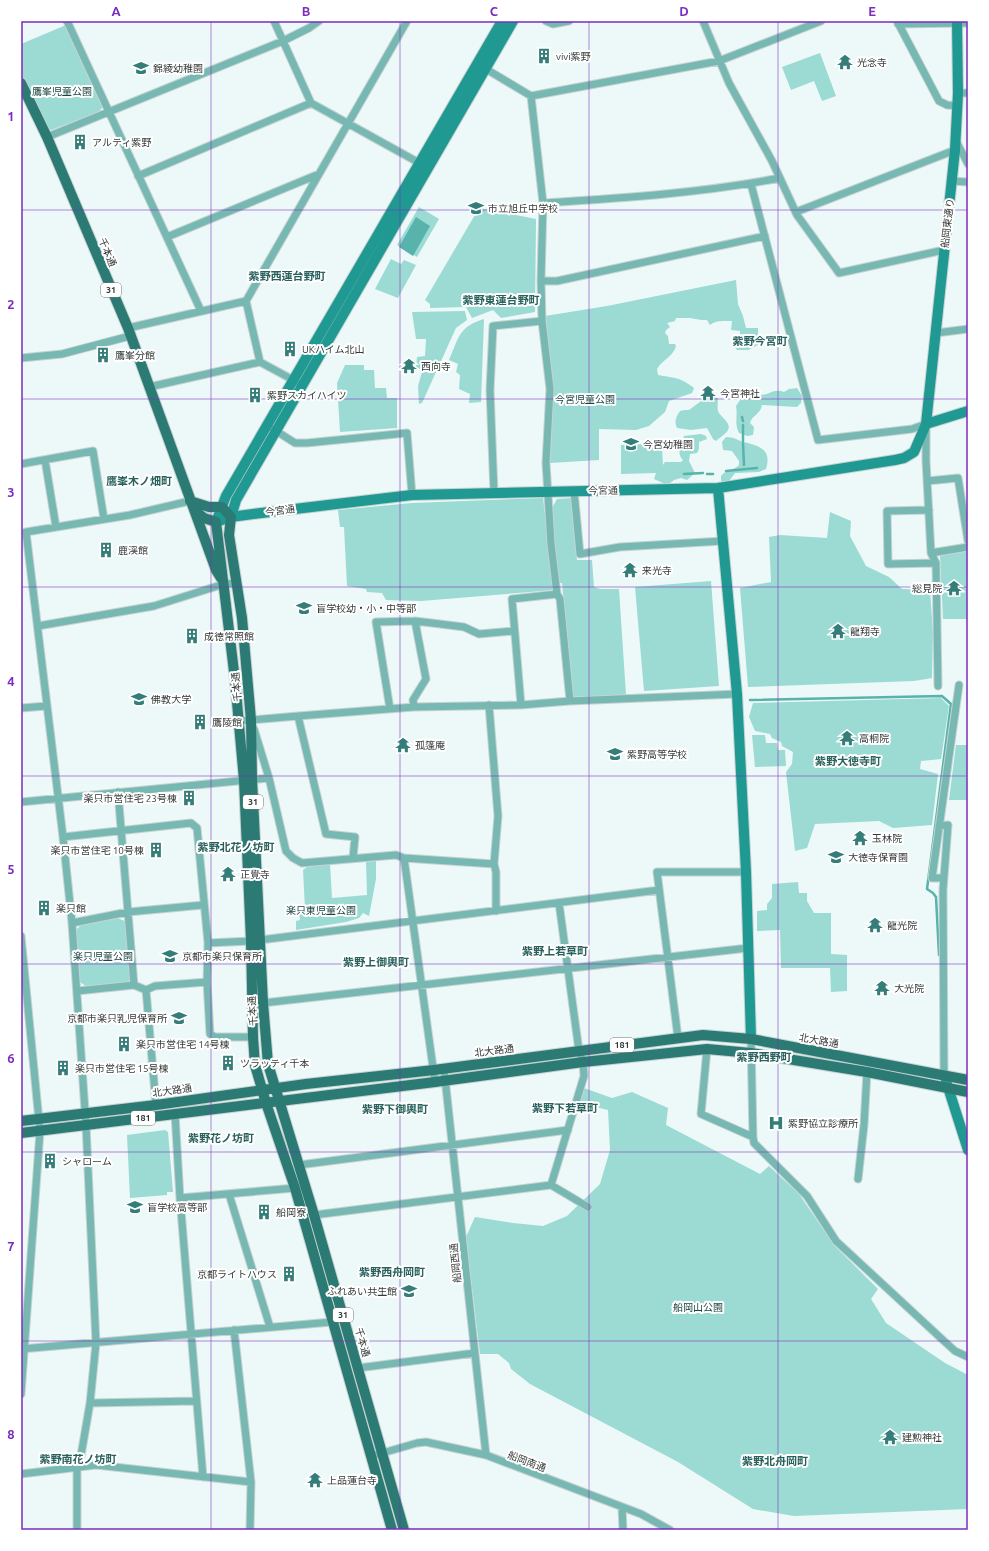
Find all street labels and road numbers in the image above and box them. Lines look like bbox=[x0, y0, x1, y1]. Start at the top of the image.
street label: 船岡東通り bbox=[939, 198, 956, 249]
street label: 千本通 bbox=[97, 236, 118, 268]
road number: 31 bbox=[101, 283, 121, 297]
street label: 今宮通 bbox=[588, 485, 618, 496]
street label: 今宮通 bbox=[264, 503, 296, 518]
street label: 千本通 bbox=[230, 672, 243, 702]
road number: 31 bbox=[243, 795, 263, 809]
street label: 千本通 bbox=[246, 996, 259, 1026]
street label: 北大路通 bbox=[798, 1032, 840, 1049]
road number: 181 bbox=[610, 1038, 634, 1052]
street label: 北大路通 bbox=[474, 1043, 515, 1058]
street label: 北大路通 bbox=[151, 1082, 193, 1099]
road number: 181 bbox=[131, 1111, 155, 1125]
street label: 船岡西通 bbox=[448, 1242, 463, 1283]
road number: 31 bbox=[333, 1308, 353, 1322]
street label: 千本通 bbox=[353, 1326, 372, 1358]
street label: 船岡南通 bbox=[506, 1449, 547, 1474]

